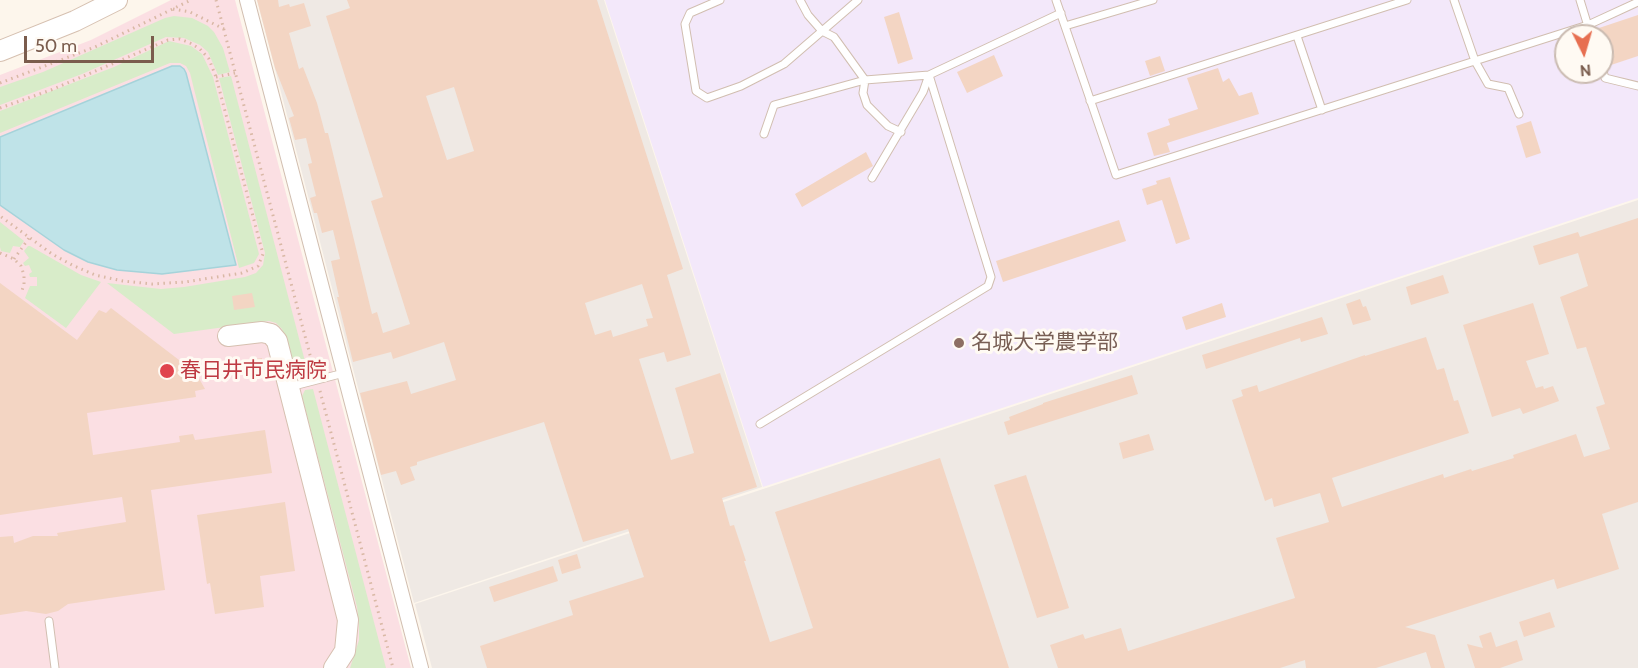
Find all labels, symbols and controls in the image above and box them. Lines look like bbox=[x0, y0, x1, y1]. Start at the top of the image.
scale bar bbox=[27, 24, 158, 62]
north arrow bbox=[1554, 24, 1614, 84]
text: 50 m bbox=[35, 35, 77, 57]
text: N bbox=[1579, 60, 1592, 80]
place label: 名城大学農学部 bbox=[971, 330, 1118, 356]
marker: 名城大学農学部 bbox=[952, 336, 966, 350]
place label: 春日井市民病院 bbox=[180, 358, 327, 384]
marker: 春日井市民病院 bbox=[158, 362, 176, 380]

